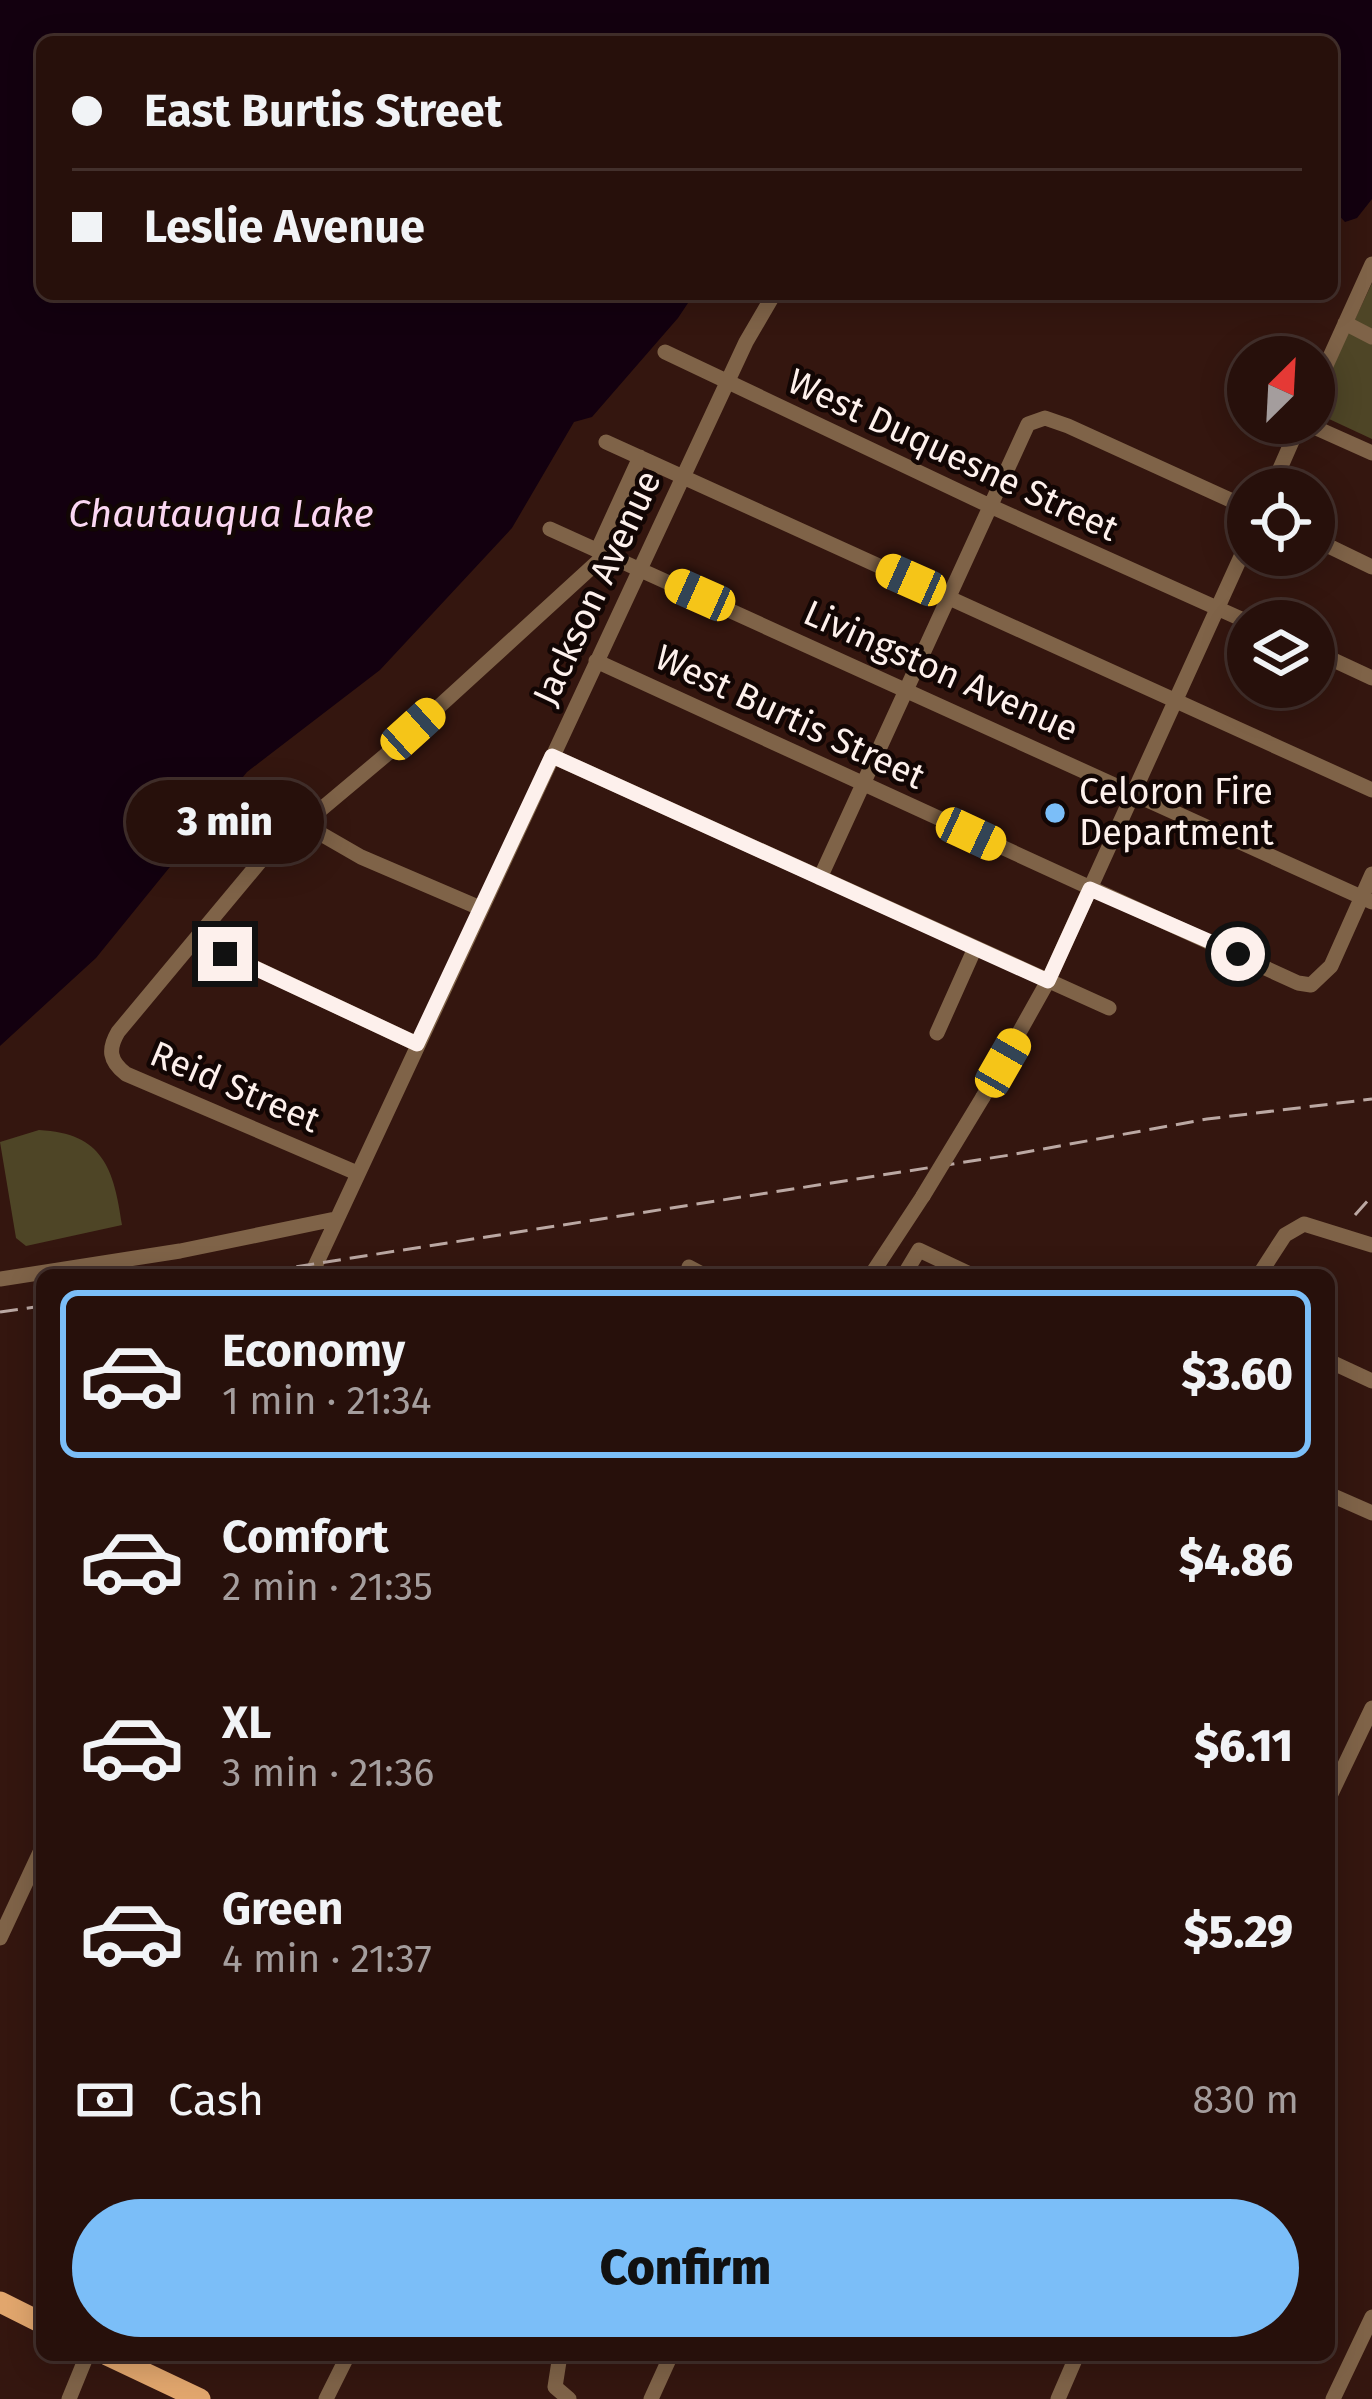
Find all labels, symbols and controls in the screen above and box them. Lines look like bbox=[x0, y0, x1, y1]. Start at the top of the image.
text: East Burtis Street bbox=[144, 84, 502, 138]
text: Leslie Avenue bbox=[144, 200, 425, 254]
north arrow bbox=[1227, 336, 1335, 444]
map controls bbox=[1227, 336, 1335, 708]
street label: West Duquesne Street bbox=[781, 359, 1125, 551]
street label: Jackson Avenue bbox=[523, 464, 671, 712]
button: locate bbox=[1227, 468, 1335, 576]
water label: Chautauqua Lake bbox=[68, 491, 374, 537]
car bbox=[871, 549, 951, 611]
car bbox=[660, 564, 740, 626]
street label: Livingston Avenue bbox=[797, 591, 1085, 751]
button: layers bbox=[1227, 600, 1335, 708]
street label: West Burtis Street bbox=[648, 635, 932, 799]
car bbox=[374, 692, 452, 766]
place label: Celoron Fire Department bbox=[1079, 770, 1274, 855]
callout: 3 min bbox=[126, 780, 324, 864]
text: 3 min bbox=[177, 799, 273, 845]
marker: Celoron Fire Department bbox=[1042, 800, 1068, 826]
car bbox=[931, 802, 1011, 866]
route end bbox=[198, 927, 252, 981]
route start bbox=[1211, 927, 1265, 981]
car bbox=[969, 1023, 1037, 1103]
street label: Reid Street bbox=[144, 1032, 326, 1142]
icon: car bbox=[78, 1320, 186, 1428]
text: Economy bbox=[222, 1324, 405, 1378]
text: $3.60 bbox=[1181, 1347, 1293, 1401]
text: 1 min · 21:34 bbox=[222, 1378, 431, 1424]
icon: car bbox=[78, 1506, 186, 1614]
text: Comfort bbox=[222, 1510, 389, 1564]
text: $4.86 bbox=[1179, 1533, 1293, 1587]
text: 2 min · 21:35 bbox=[222, 1564, 433, 1610]
icon: car bbox=[78, 1692, 186, 1800]
text: XL bbox=[222, 1696, 271, 1750]
text: $6.11 bbox=[1194, 1719, 1293, 1773]
text: 3 min · 21:36 bbox=[222, 1750, 434, 1796]
icon: car bbox=[78, 1878, 186, 1986]
text: Green bbox=[222, 1882, 343, 1936]
text: $5.29 bbox=[1184, 1905, 1293, 1959]
text: 4 min · 21:37 bbox=[222, 1936, 432, 1982]
icon: cash bbox=[72, 2067, 138, 2133]
text: Cash bbox=[168, 2073, 264, 2127]
text: 830 m bbox=[1193, 2077, 1299, 2123]
button: Confirm bbox=[72, 2199, 1299, 2337]

